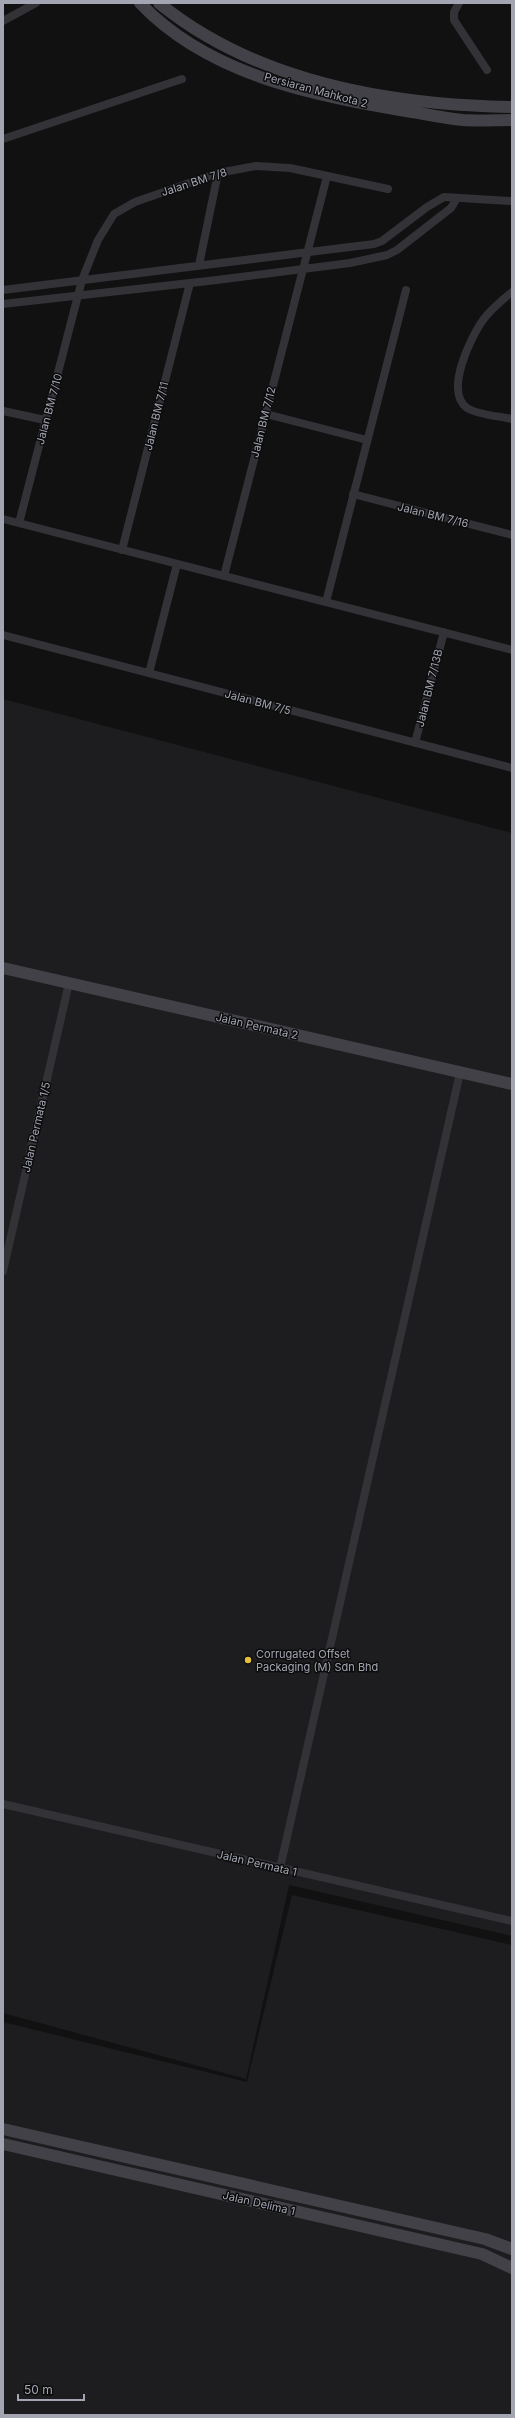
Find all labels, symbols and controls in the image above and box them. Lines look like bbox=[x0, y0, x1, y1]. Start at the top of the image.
street label: Persiaran Mahkota 2 bbox=[263, 69, 369, 111]
street label: Jalan BM 7/8 bbox=[159, 165, 229, 199]
street label: Jalan BM 7/10 bbox=[33, 372, 65, 446]
street label: Jalan BM 7/11 bbox=[141, 380, 171, 452]
street label: Jalan BM 7/12 bbox=[247, 385, 279, 459]
street label: Jalan BM 7/16 bbox=[396, 499, 470, 531]
street label: Jalan BM 7/13B bbox=[413, 648, 445, 728]
street label: Jalan BM 7/5 bbox=[223, 686, 293, 718]
street label: Jalan Permata 2 bbox=[214, 1010, 300, 1042]
street label: Jalan Permata 1/5 bbox=[19, 1080, 53, 1174]
place label: Corrugated Offset Packaging (M) Sdn Bhd bbox=[256, 1647, 378, 1674]
marker: Corrugated Offset Packaging (M) Sdn Bhd bbox=[243, 1655, 253, 1665]
street label: Jalan Permata 1 bbox=[216, 1847, 298, 1879]
street label: Jalan Delima 1 bbox=[221, 2188, 297, 2218]
scale bar bbox=[18, 2376, 84, 2402]
text: 50 m bbox=[24, 2382, 53, 2397]

